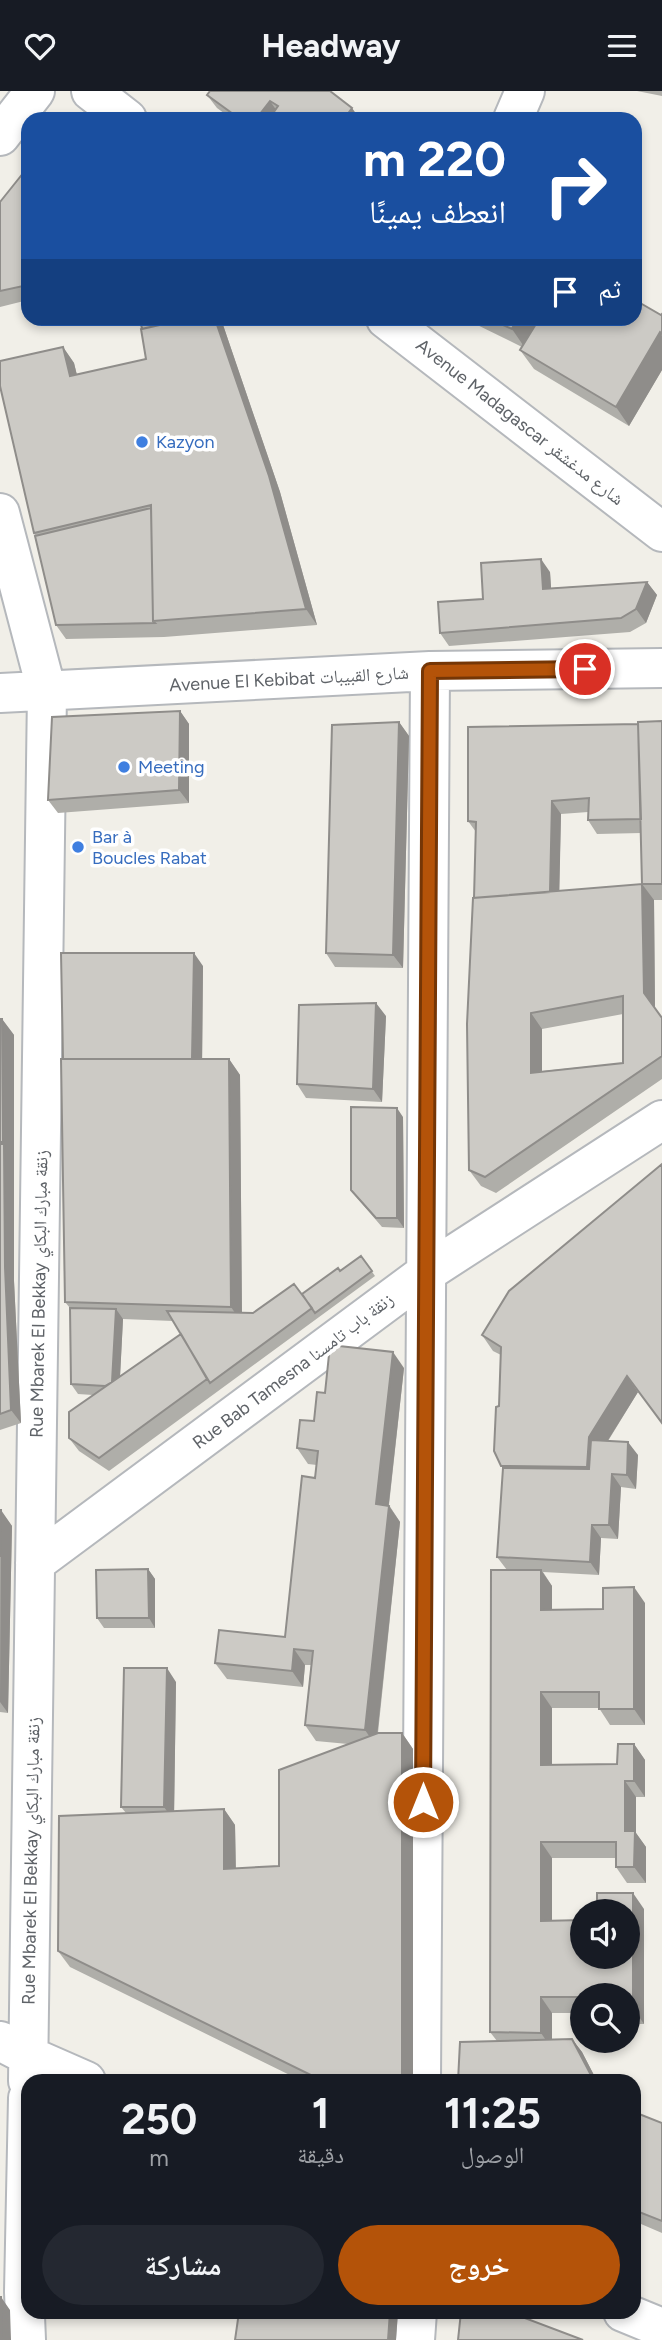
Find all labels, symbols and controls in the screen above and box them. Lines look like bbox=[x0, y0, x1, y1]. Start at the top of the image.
icon: heart bbox=[21, 27, 59, 65]
text: Headway bbox=[261, 27, 401, 65]
icon: menu bbox=[603, 27, 641, 65]
text: 220 m bbox=[363, 129, 506, 188]
icon: right bbox=[530, 140, 621, 231]
text: انعطف يمينًا bbox=[369, 193, 506, 231]
icon: arrive bbox=[546, 273, 584, 311]
text: ثم bbox=[598, 273, 621, 305]
street label: Avenue Madagascar شارع مدغشقر bbox=[412, 334, 628, 510]
place label: Kazyon bbox=[156, 431, 215, 453]
marker: Kazyon bbox=[134, 434, 150, 450]
pin bbox=[555, 639, 615, 699]
icon: arrive bbox=[566, 650, 604, 688]
street label: Avenue El Kebibat شارع القبيبات bbox=[169, 662, 409, 696]
place label: Meeting bbox=[138, 756, 204, 778]
marker: Meeting bbox=[116, 759, 132, 775]
place label: Bar à Boucles Rabat bbox=[92, 826, 207, 869]
marker: Bar à Boucles Rabat bbox=[70, 839, 86, 855]
street label: Rue Mbarek El Bekkay زنقة مبارك البكاي bbox=[25, 1150, 56, 1438]
street label: Rue Bab Tamesna زنقة باب تامسنا bbox=[188, 1288, 398, 1454]
street label: Rue Mbarek El Bekkay زنقة مبارك البكاي bbox=[17, 1717, 48, 2005]
position arrow bbox=[386, 1765, 460, 1839]
map controls bbox=[570, 1899, 640, 2053]
button: sound bbox=[570, 1899, 640, 1969]
button: search bbox=[570, 1983, 640, 2053]
text: 1 bbox=[312, 2088, 329, 2139]
text: 11:25 bbox=[444, 2088, 541, 2139]
text: 250 bbox=[121, 2094, 197, 2145]
text: دقيقة bbox=[297, 2141, 344, 2169]
text: الوصول bbox=[461, 2141, 524, 2169]
text: m bbox=[149, 2144, 169, 2172]
button: مشاركة bbox=[42, 2225, 324, 2305]
button: خروج bbox=[338, 2225, 620, 2305]

